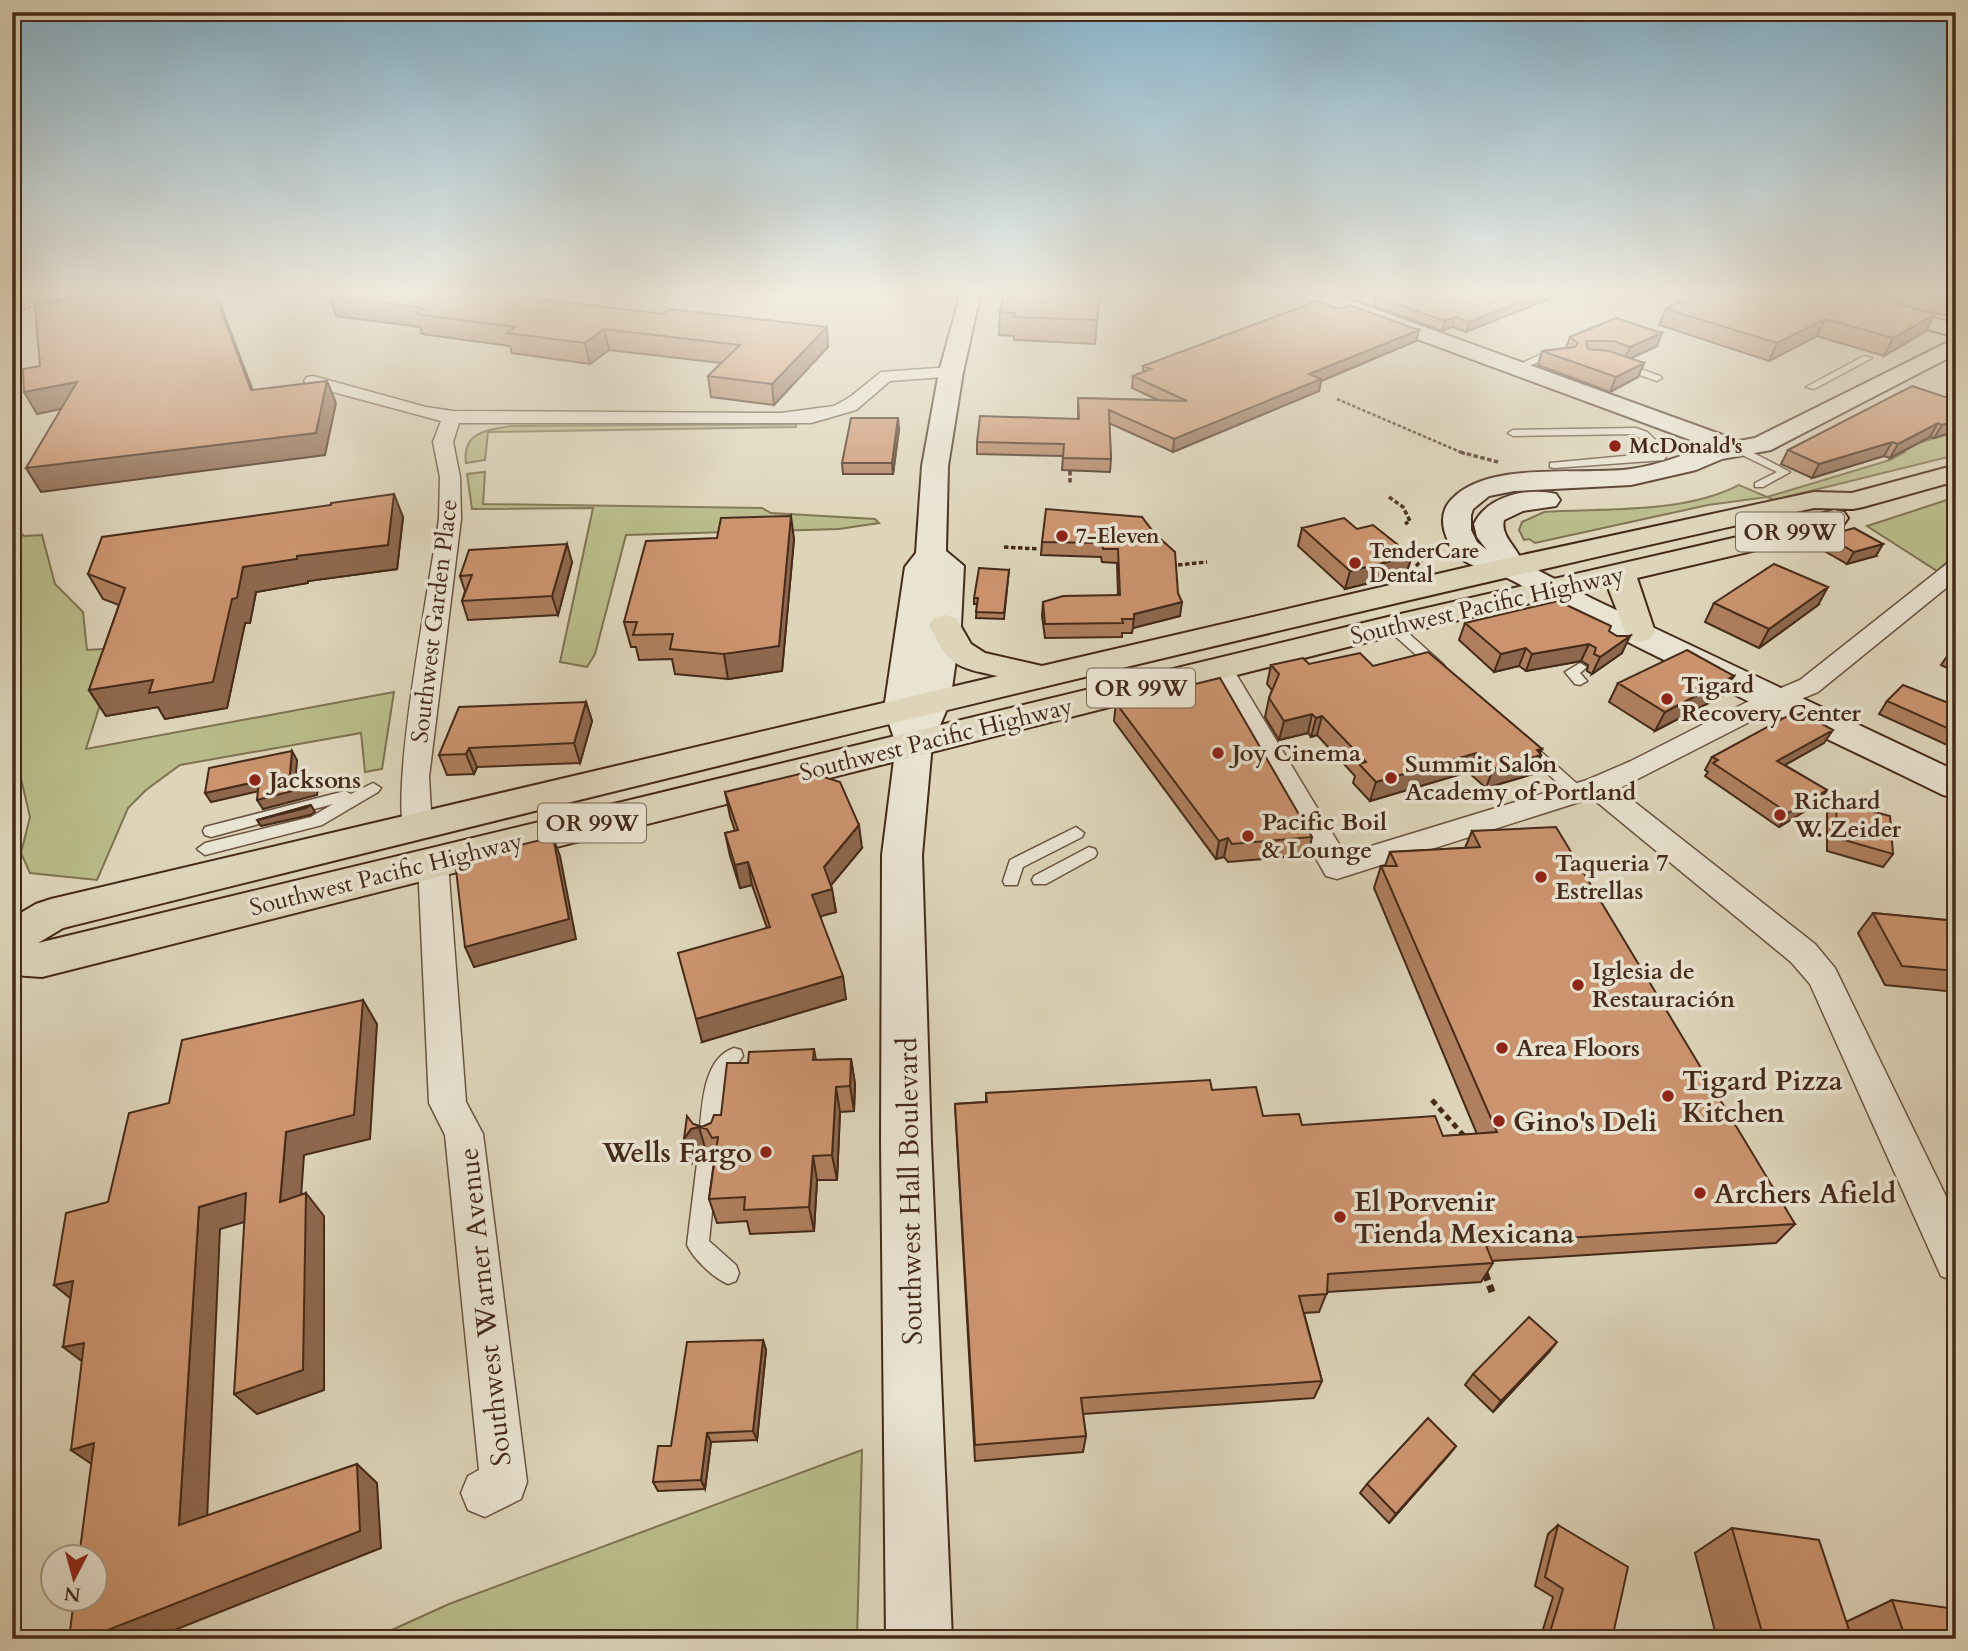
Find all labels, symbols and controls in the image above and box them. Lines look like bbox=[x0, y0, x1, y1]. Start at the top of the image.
place label: McDonald's bbox=[1629, 432, 1743, 461]
marker: McDonald's bbox=[1607, 438, 1623, 454]
street label: Southwest Garden Place bbox=[403, 497, 466, 745]
road number: OR 99W bbox=[1736, 512, 1844, 552]
place label: 7-Eleven bbox=[1076, 522, 1160, 551]
marker: 7-Eleven bbox=[1054, 528, 1070, 544]
place label: TenderCare Dental bbox=[1369, 537, 1479, 590]
marker: TenderCare Dental bbox=[1347, 555, 1363, 571]
street label: Southwest Pacific Highway bbox=[1347, 558, 1628, 653]
road number: OR 99W bbox=[1087, 668, 1195, 708]
place label: Tigard Recovery Center bbox=[1681, 669, 1861, 730]
street label: Southwest Pacific Highway bbox=[796, 690, 1076, 789]
marker: Tigard Recovery Center bbox=[1659, 691, 1675, 707]
place label: Joy Cinema bbox=[1229, 737, 1361, 770]
marker: Joy Cinema bbox=[1210, 745, 1226, 761]
place label: Summit Salon Academy of Portland bbox=[1405, 748, 1637, 809]
place label: Jacksons bbox=[266, 764, 361, 797]
marker: Summit Salon Academy of Portland bbox=[1383, 770, 1399, 786]
marker: Jacksons bbox=[247, 772, 263, 788]
place label: Richard W. Zeider bbox=[1793, 785, 1902, 846]
road number: OR 99W bbox=[538, 804, 646, 842]
place label: Pacific Boil & Lounge bbox=[1262, 806, 1387, 867]
marker: Richard W. Zeider bbox=[1772, 807, 1788, 823]
street label: Southwest Pacific Highway bbox=[246, 825, 526, 924]
marker: Pacific Boil & Lounge bbox=[1240, 828, 1256, 844]
place label: Taqueria 7 Estrellas bbox=[1555, 847, 1668, 908]
marker: Taqueria 7 Estrellas bbox=[1533, 869, 1549, 885]
place label: Iglesia de Restauración bbox=[1592, 955, 1736, 1016]
marker: Iglesia de Restauración bbox=[1570, 977, 1586, 993]
place label: Area Floors bbox=[1516, 1032, 1640, 1065]
street label: Southwest Hall Boulevard bbox=[888, 1037, 932, 1345]
marker: Area Floors bbox=[1494, 1040, 1510, 1056]
place label: Tigard Pizza Kitchen bbox=[1682, 1062, 1843, 1132]
marker: Tigard Pizza Kitchen bbox=[1660, 1088, 1676, 1104]
place label: Gino's Deli bbox=[1513, 1103, 1657, 1141]
marker: Gino's Deli bbox=[1491, 1113, 1507, 1129]
place label: Wells Fargo bbox=[601, 1134, 752, 1172]
marker: Wells Fargo bbox=[758, 1144, 774, 1160]
street label: Southwest Warner Avenue bbox=[449, 1146, 521, 1468]
place label: Archers Afield bbox=[1714, 1175, 1896, 1213]
place label: El Porvenir Tienda Mexicana bbox=[1354, 1183, 1574, 1253]
marker: Archers Afield bbox=[1692, 1185, 1708, 1201]
marker: El Porvenir Tienda Mexicana bbox=[1332, 1209, 1348, 1225]
north arrow bbox=[38, 1542, 108, 1612]
text: N bbox=[62, 1580, 82, 1608]

